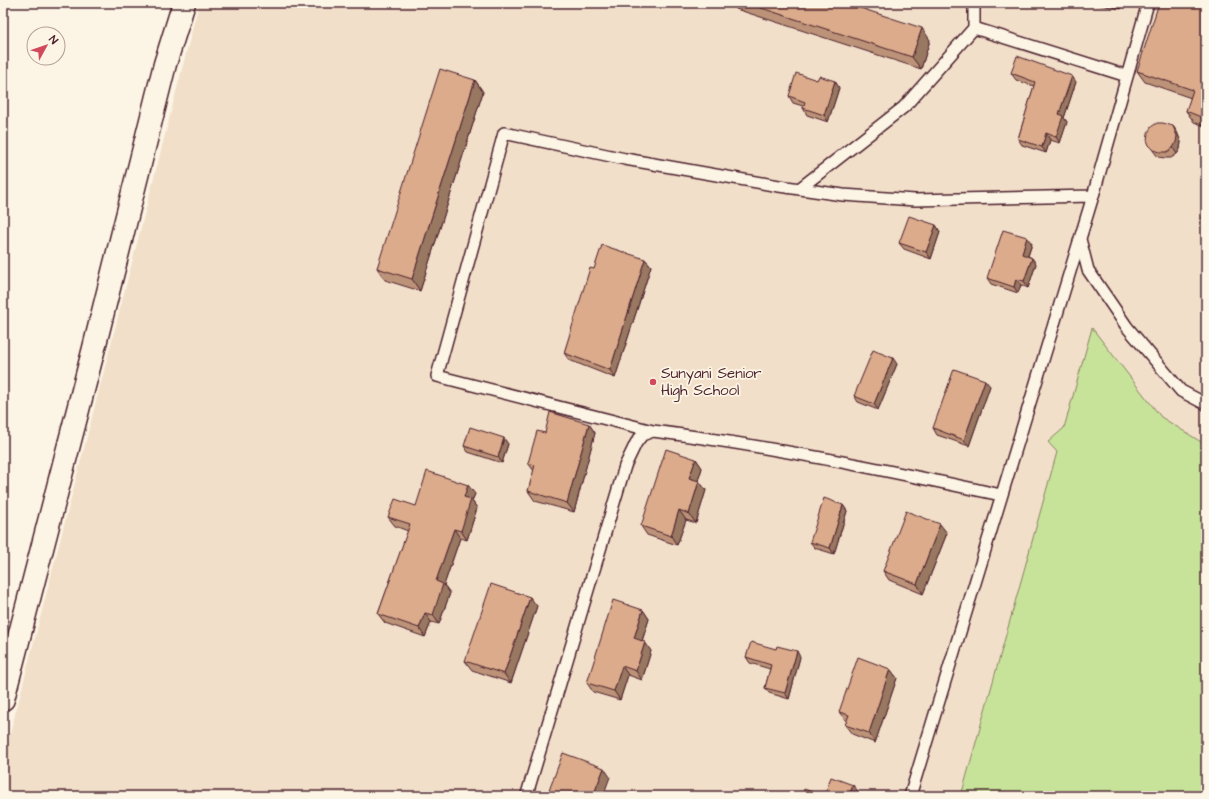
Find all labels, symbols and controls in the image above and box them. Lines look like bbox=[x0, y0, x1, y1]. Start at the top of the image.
north arrow bbox=[26, 26, 66, 66]
text: N bbox=[45, 32, 61, 47]
place label: Sunyani Senior High School bbox=[661, 363, 762, 402]
marker: Sunyani Senior High School bbox=[648, 377, 658, 387]

